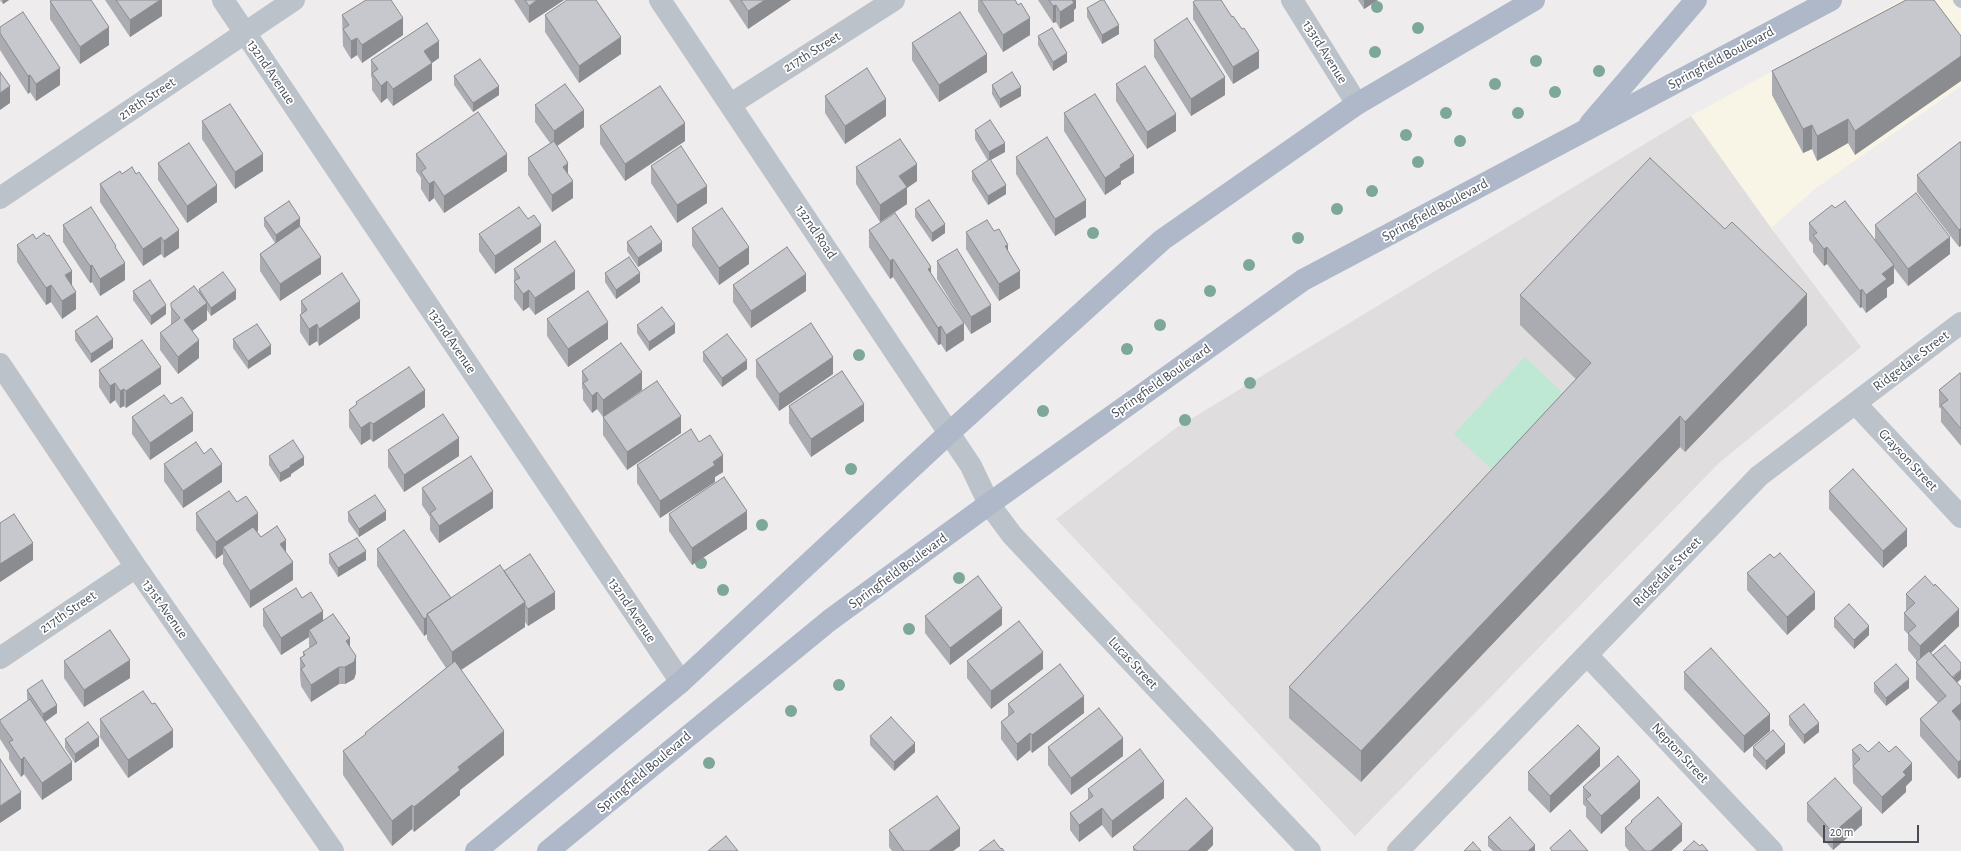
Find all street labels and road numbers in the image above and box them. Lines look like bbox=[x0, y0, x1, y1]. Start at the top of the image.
street label: 133rd Avenue bbox=[1299, 17, 1351, 87]
street label: Springfield Boulevard bbox=[1665, 23, 1777, 93]
street label: 217th Street bbox=[780, 28, 844, 76]
street label: 132nd Avenue bbox=[243, 36, 299, 108]
street label: 218th Street bbox=[115, 74, 179, 124]
street label: Springfield Boulevard bbox=[1379, 175, 1491, 245]
street label: 132nd Road bbox=[792, 202, 840, 262]
street label: 132nd Avenue bbox=[424, 305, 480, 377]
street label: Ridgedale Street bbox=[1870, 327, 1952, 395]
street label: Springfield Boulevard bbox=[1108, 340, 1214, 422]
street label: Grayson Street bbox=[1875, 425, 1941, 495]
street label: Springfield Boulevard bbox=[845, 530, 951, 612]
street label: Ridgedale Street bbox=[1629, 534, 1705, 610]
street label: 132nd Avenue bbox=[604, 574, 660, 646]
street label: 131st Avenue bbox=[139, 576, 191, 642]
street label: 217th Street bbox=[37, 587, 99, 637]
street label: Lucas Street bbox=[1105, 633, 1161, 693]
street label: Nepton Street bbox=[1648, 719, 1712, 787]
street label: Springfield Boulevard bbox=[593, 728, 695, 816]

